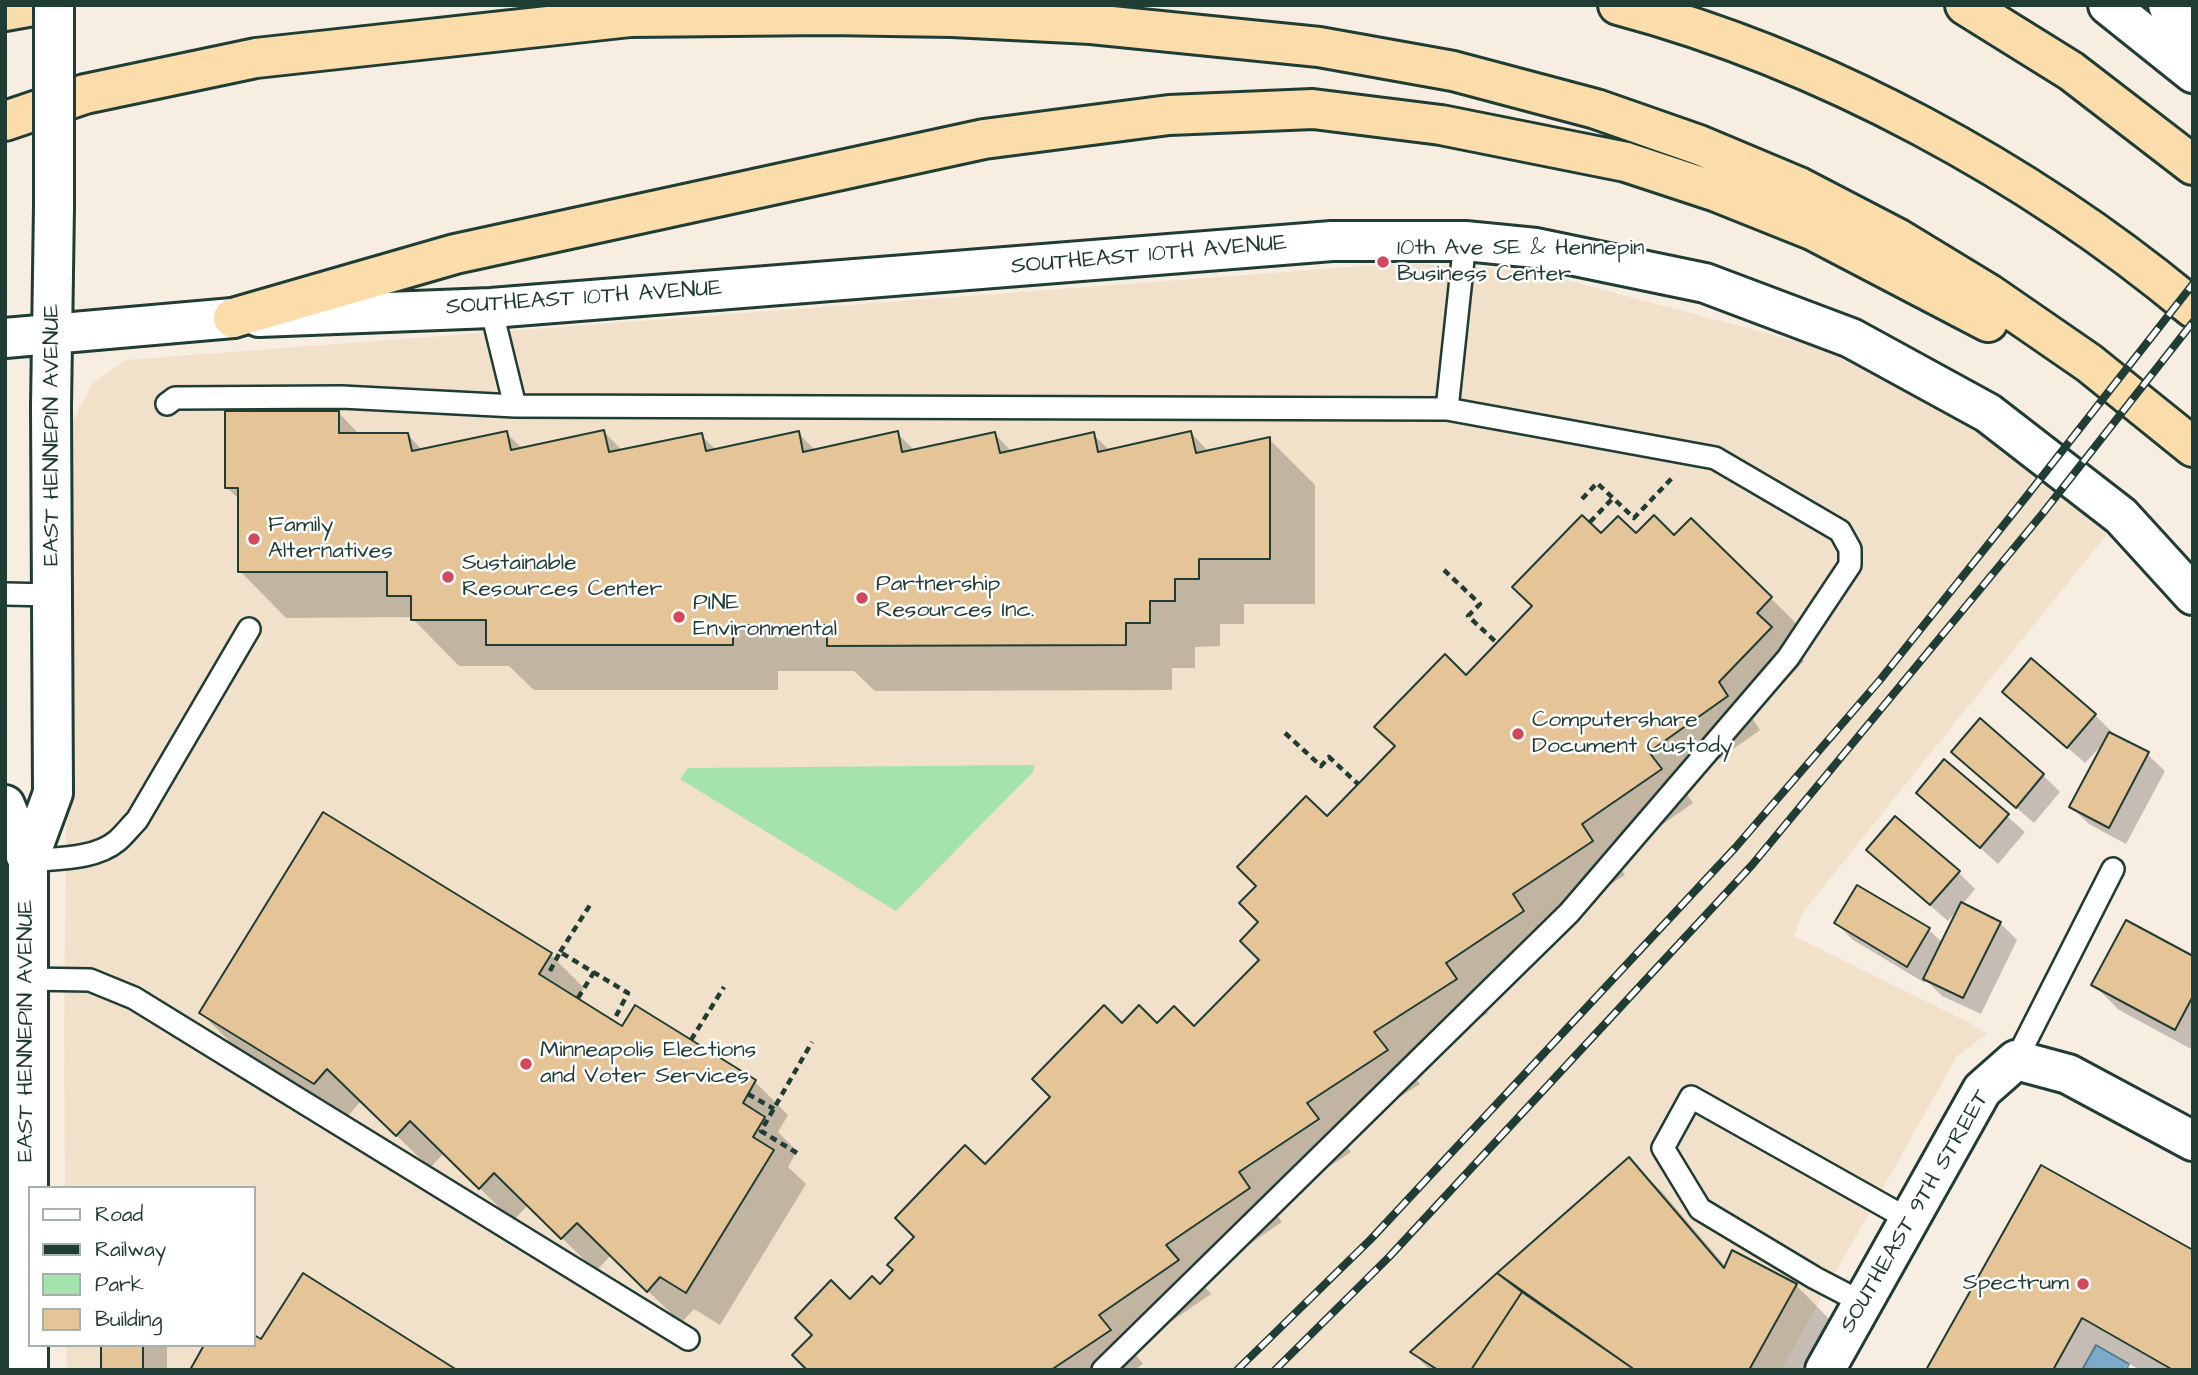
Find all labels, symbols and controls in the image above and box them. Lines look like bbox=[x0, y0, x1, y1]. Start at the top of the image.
street label: SOUTHEAST 10TH AVENUE bbox=[1010, 230, 1288, 282]
place label: 10th Ave SE & Hennepin Business Center bbox=[1397, 235, 1644, 289]
marker: 10th Ave SE & Hennepin Business Center bbox=[1375, 254, 1391, 270]
street label: SOUTHEAST 10TH AVENUE bbox=[445, 276, 723, 322]
street label: EAST HENNEPIN AVENUE bbox=[39, 304, 67, 566]
place label: Family Alternatives bbox=[268, 512, 393, 566]
marker: Family Alternatives bbox=[246, 531, 262, 547]
place label: Sustainable Resources Center bbox=[462, 550, 662, 604]
marker: Sustainable Resources Center bbox=[440, 569, 456, 585]
place label: Partnership Resources Inc. bbox=[876, 571, 1034, 625]
place label: PINE Environmental bbox=[693, 590, 837, 644]
marker: Partnership Resources Inc. bbox=[854, 590, 870, 606]
marker: PINE Environmental bbox=[671, 609, 687, 625]
place label: Computershare Document Custody bbox=[1532, 707, 1733, 761]
marker: Computershare Document Custody bbox=[1510, 726, 1526, 742]
street label: EAST HENNEPIN AVENUE bbox=[13, 900, 41, 1162]
place label: Minneapolis Elections and Voter Services bbox=[540, 1037, 756, 1091]
marker: Minneapolis Elections and Voter Services bbox=[518, 1056, 534, 1072]
street label: SOUTHEAST 9TH STREET bbox=[1835, 1086, 1997, 1338]
legend bbox=[28, 1186, 256, 1347]
text: Road bbox=[95, 1200, 143, 1229]
text: Railway bbox=[95, 1235, 166, 1264]
text: Park bbox=[95, 1270, 144, 1299]
place label: Spectrum bbox=[1963, 1270, 2069, 1298]
marker: Spectrum bbox=[2075, 1276, 2091, 1292]
text: Building bbox=[95, 1305, 162, 1334]

